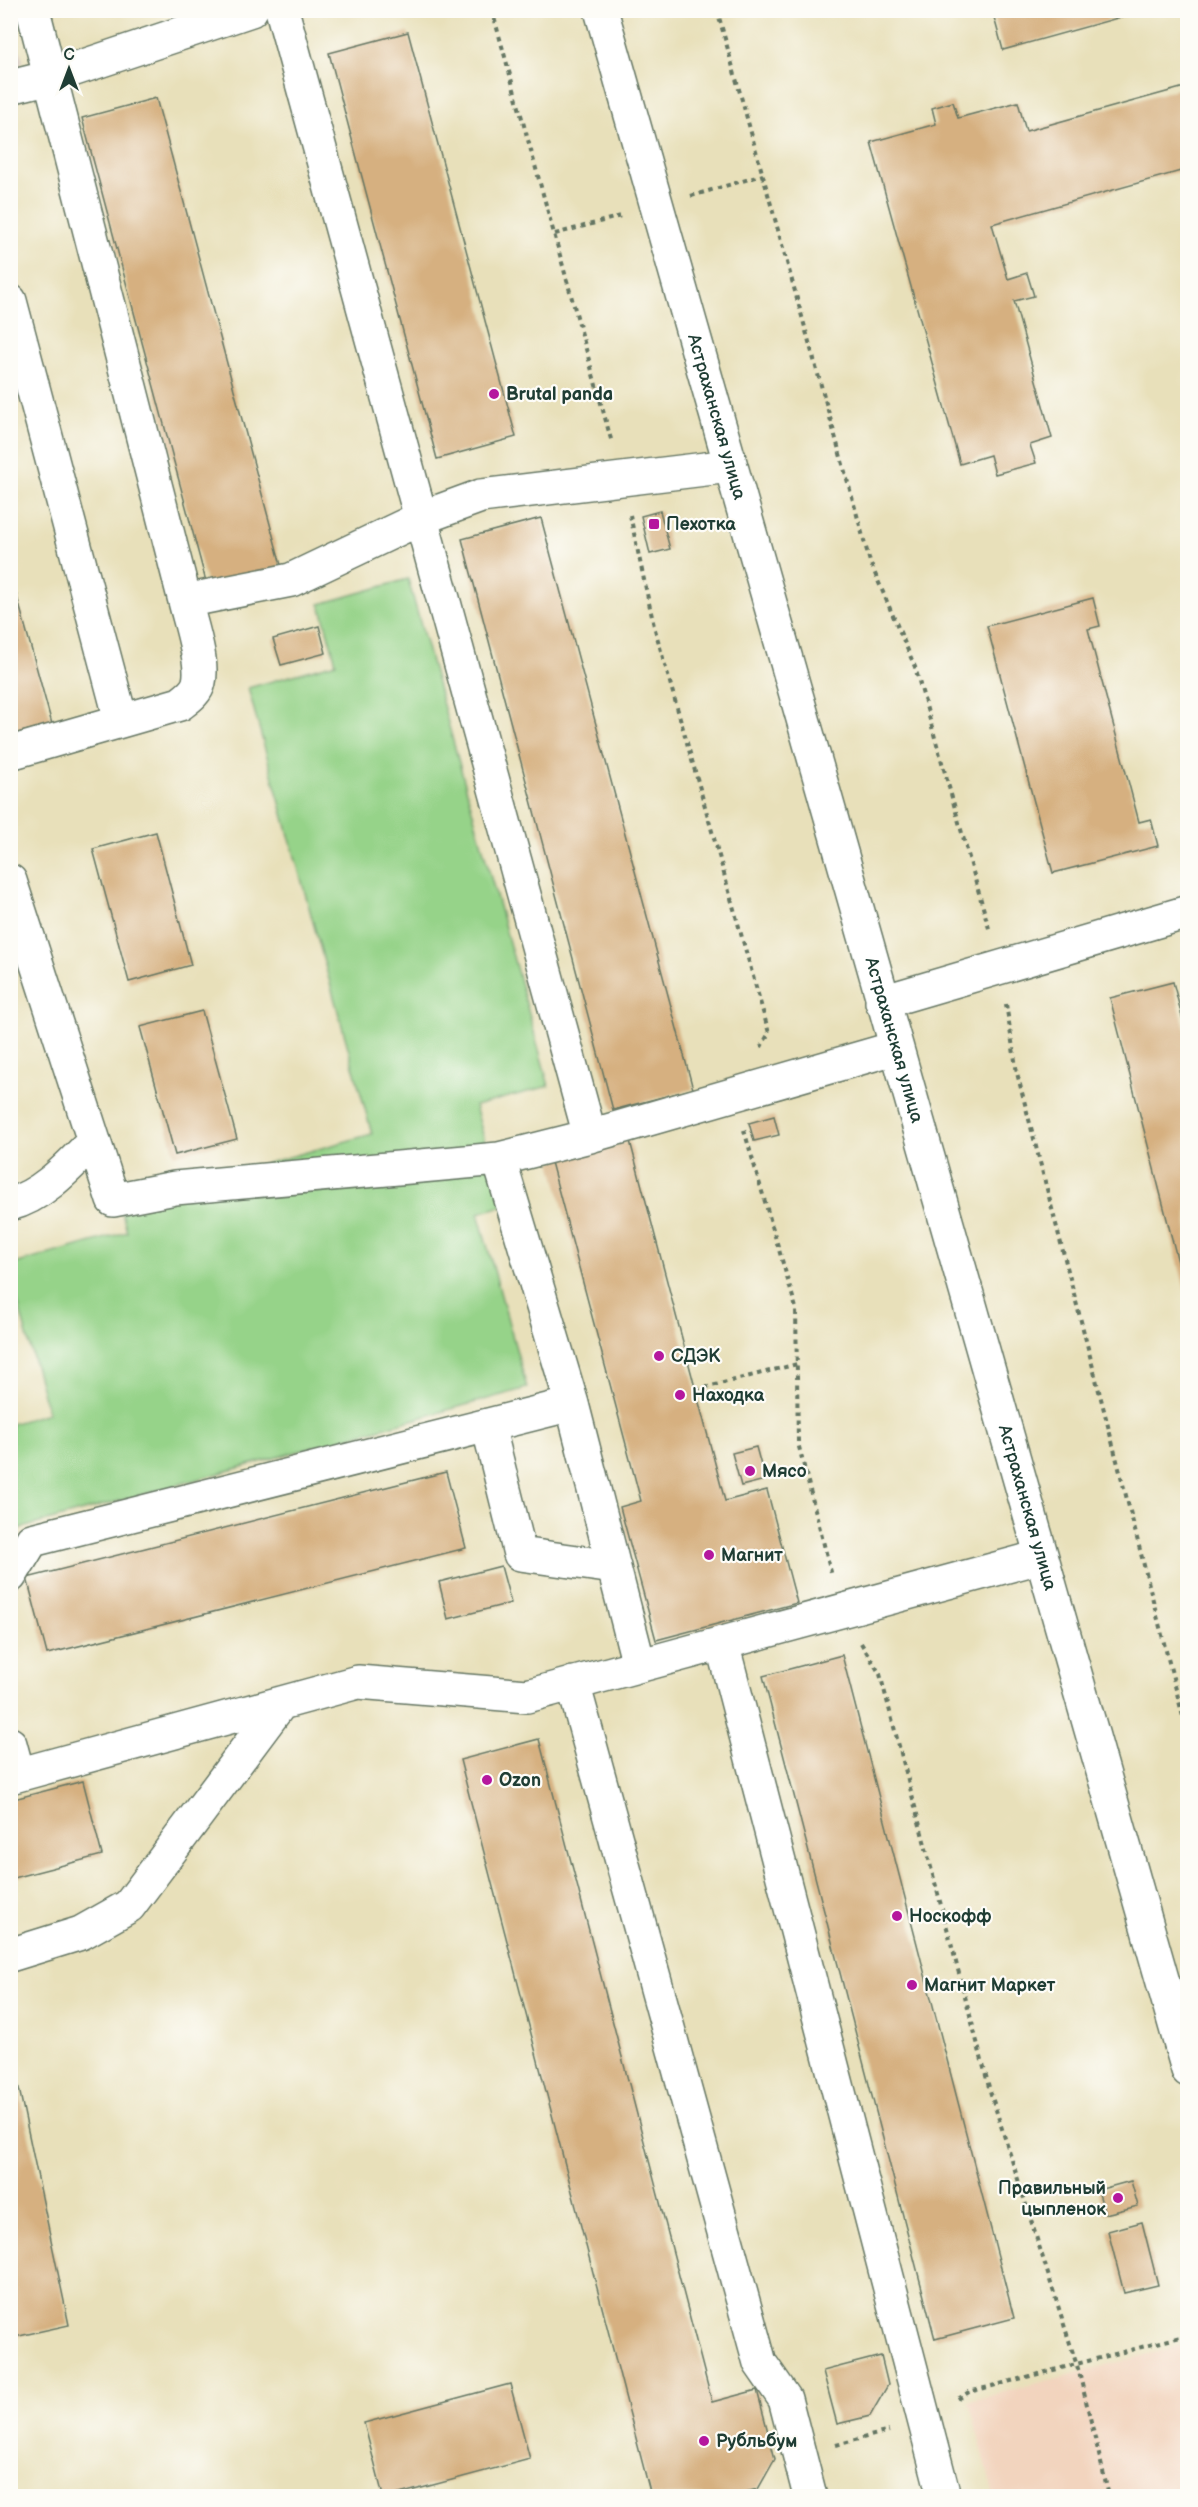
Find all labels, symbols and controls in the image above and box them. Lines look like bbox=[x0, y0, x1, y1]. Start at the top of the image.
north arrow bbox=[39, 39, 99, 99]
text: С bbox=[63, 46, 75, 65]
street label: Астраханская улица bbox=[683, 331, 750, 503]
place label: Brutal panda bbox=[506, 384, 613, 405]
marker: Brutal panda bbox=[487, 387, 501, 401]
place label: Пехотка bbox=[666, 514, 736, 535]
marker: Пехотка bbox=[647, 517, 661, 531]
street label: Астраханская улица bbox=[860, 954, 928, 1126]
place label: СДЭК bbox=[671, 1346, 721, 1367]
marker: СДЭК bbox=[652, 1349, 666, 1363]
place label: Находка bbox=[692, 1385, 765, 1406]
marker: Находка bbox=[673, 1388, 687, 1402]
street label: Астраханская улица bbox=[993, 1421, 1061, 1593]
place label: Мясо bbox=[762, 1461, 807, 1482]
marker: Мясо bbox=[743, 1464, 757, 1478]
place label: Магнит bbox=[721, 1545, 783, 1566]
marker: Магнит bbox=[702, 1548, 716, 1562]
place label: Ozon bbox=[499, 1770, 541, 1791]
marker: Ozon bbox=[480, 1773, 494, 1787]
place label: Носкофф bbox=[909, 1906, 992, 1927]
marker: Носкофф bbox=[890, 1909, 904, 1923]
place label: Магнит Маркет bbox=[924, 1975, 1056, 1996]
marker: Магнит Маркет bbox=[905, 1978, 919, 1992]
place label: Правильный цыпленок bbox=[998, 2178, 1106, 2220]
marker: Правильный цыпленок bbox=[1111, 2191, 1125, 2205]
place label: Рубльбум bbox=[716, 2431, 797, 2452]
marker: Рубльбум bbox=[697, 2434, 711, 2448]

